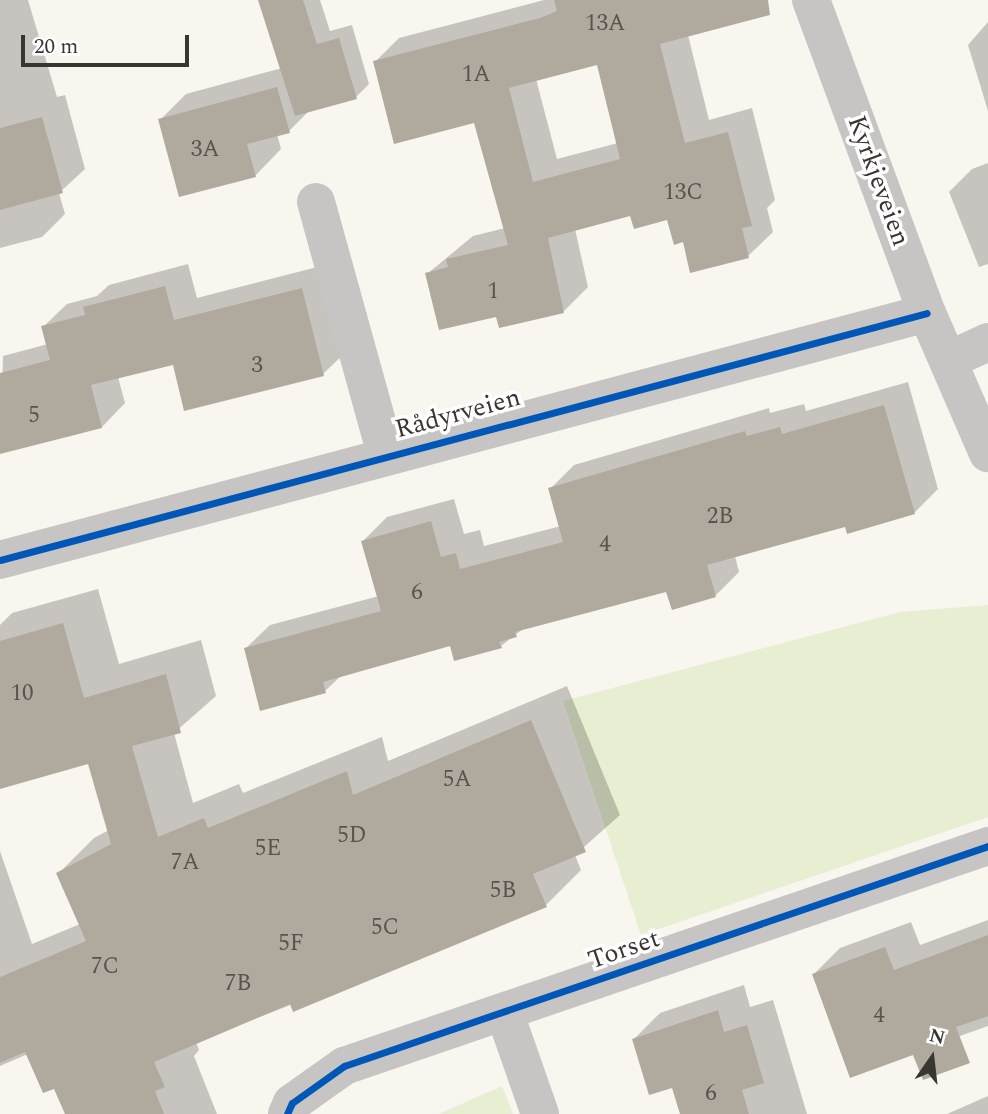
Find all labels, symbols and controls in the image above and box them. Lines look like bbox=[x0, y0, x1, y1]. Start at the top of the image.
house number: 13A bbox=[585, 10, 625, 38]
scale bar bbox=[24, 21, 192, 65]
text: 20 m bbox=[34, 31, 78, 63]
house number: 1A bbox=[462, 61, 490, 89]
street label: Kyrkjeveien bbox=[840, 112, 916, 250]
house number: 3A bbox=[191, 136, 219, 164]
house number: 13C bbox=[663, 179, 703, 207]
house number: 1 bbox=[487, 278, 499, 306]
house number: 3 bbox=[251, 352, 263, 380]
street label: Rådyrveien bbox=[392, 382, 524, 446]
house number: 5 bbox=[28, 402, 40, 430]
house number: 2B bbox=[707, 503, 733, 531]
house number: 4 bbox=[599, 531, 611, 559]
house number: 6 bbox=[411, 579, 423, 607]
house number: 10 bbox=[11, 680, 33, 708]
house number: 5A bbox=[443, 766, 471, 794]
house number: 5D bbox=[337, 822, 367, 850]
house number: 5E bbox=[255, 835, 281, 863]
house number: 7A bbox=[171, 849, 199, 877]
house number: 5B bbox=[490, 877, 516, 905]
house number: 5C bbox=[371, 914, 399, 942]
street label: Torset bbox=[584, 923, 664, 977]
house number: 5F bbox=[278, 930, 304, 958]
house number: 7C bbox=[91, 953, 119, 981]
house number: 7B bbox=[225, 970, 251, 998]
house number: 4 bbox=[873, 1002, 885, 1030]
text: N bbox=[926, 1021, 948, 1053]
north arrow bbox=[897, 1023, 967, 1093]
house number: 6 bbox=[705, 1080, 717, 1108]

